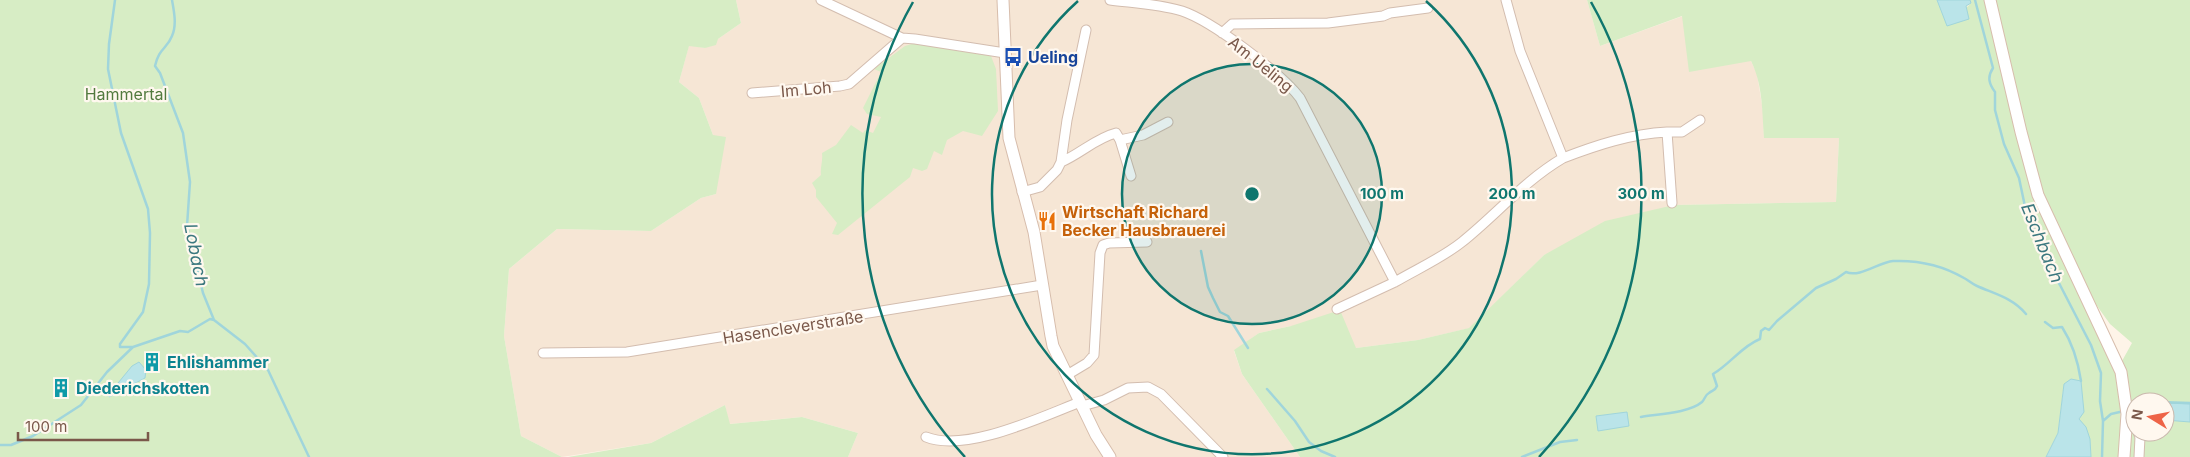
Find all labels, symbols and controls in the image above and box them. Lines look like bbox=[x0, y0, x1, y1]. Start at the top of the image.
street label: Am Ueling bbox=[1224, 32, 1298, 96]
bus stop icon: Ueling bbox=[1002, 46, 1024, 68]
place label: Ueling bbox=[1028, 47, 1078, 67]
street label: Im Loh bbox=[780, 77, 832, 101]
park label: Hammertal bbox=[85, 84, 167, 104]
text: 100 m bbox=[1360, 184, 1404, 203]
text: 200 m bbox=[1489, 184, 1535, 203]
text: 300 m bbox=[1617, 184, 1665, 203]
centre of rings bbox=[1243, 185, 1261, 203]
water label: Eschbach bbox=[2017, 200, 2068, 286]
place label: Wirtschaft Richard Becker Hausbrauerei bbox=[1062, 202, 1226, 240]
restaurant icon: Wirtschaft Richard Becker Hausbrauerei bbox=[1036, 210, 1058, 232]
water label: Lobach bbox=[180, 221, 213, 288]
street label: Hasencleverstraße bbox=[721, 306, 865, 348]
building icon: Ehlishammer bbox=[141, 351, 163, 373]
place label: Ehlishammer bbox=[167, 352, 269, 372]
building icon: Diederichskotten bbox=[50, 377, 72, 399]
place label: Diederichskotten bbox=[76, 378, 210, 398]
north arrow bbox=[2125, 392, 2175, 442]
text: N bbox=[2127, 408, 2146, 421]
scale bar bbox=[18, 410, 148, 442]
text: 100 m bbox=[25, 417, 67, 436]

